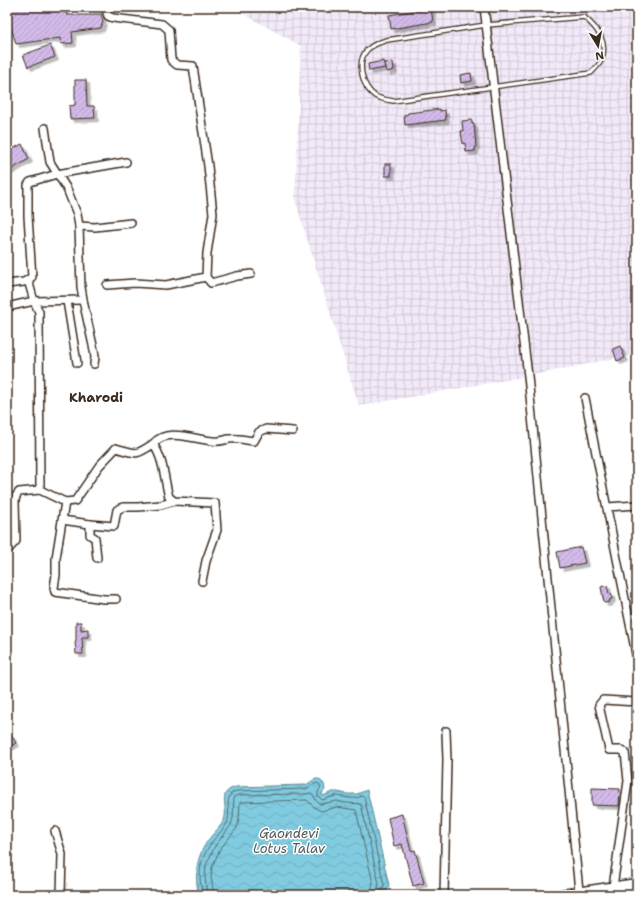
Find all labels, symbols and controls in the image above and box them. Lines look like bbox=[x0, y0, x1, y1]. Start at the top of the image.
north arrow bbox=[578, 26, 618, 66]
text: N bbox=[594, 47, 605, 64]
district label: Kharodi bbox=[69, 389, 123, 406]
water label: Gaondevi Lotus Talav bbox=[253, 825, 326, 857]

